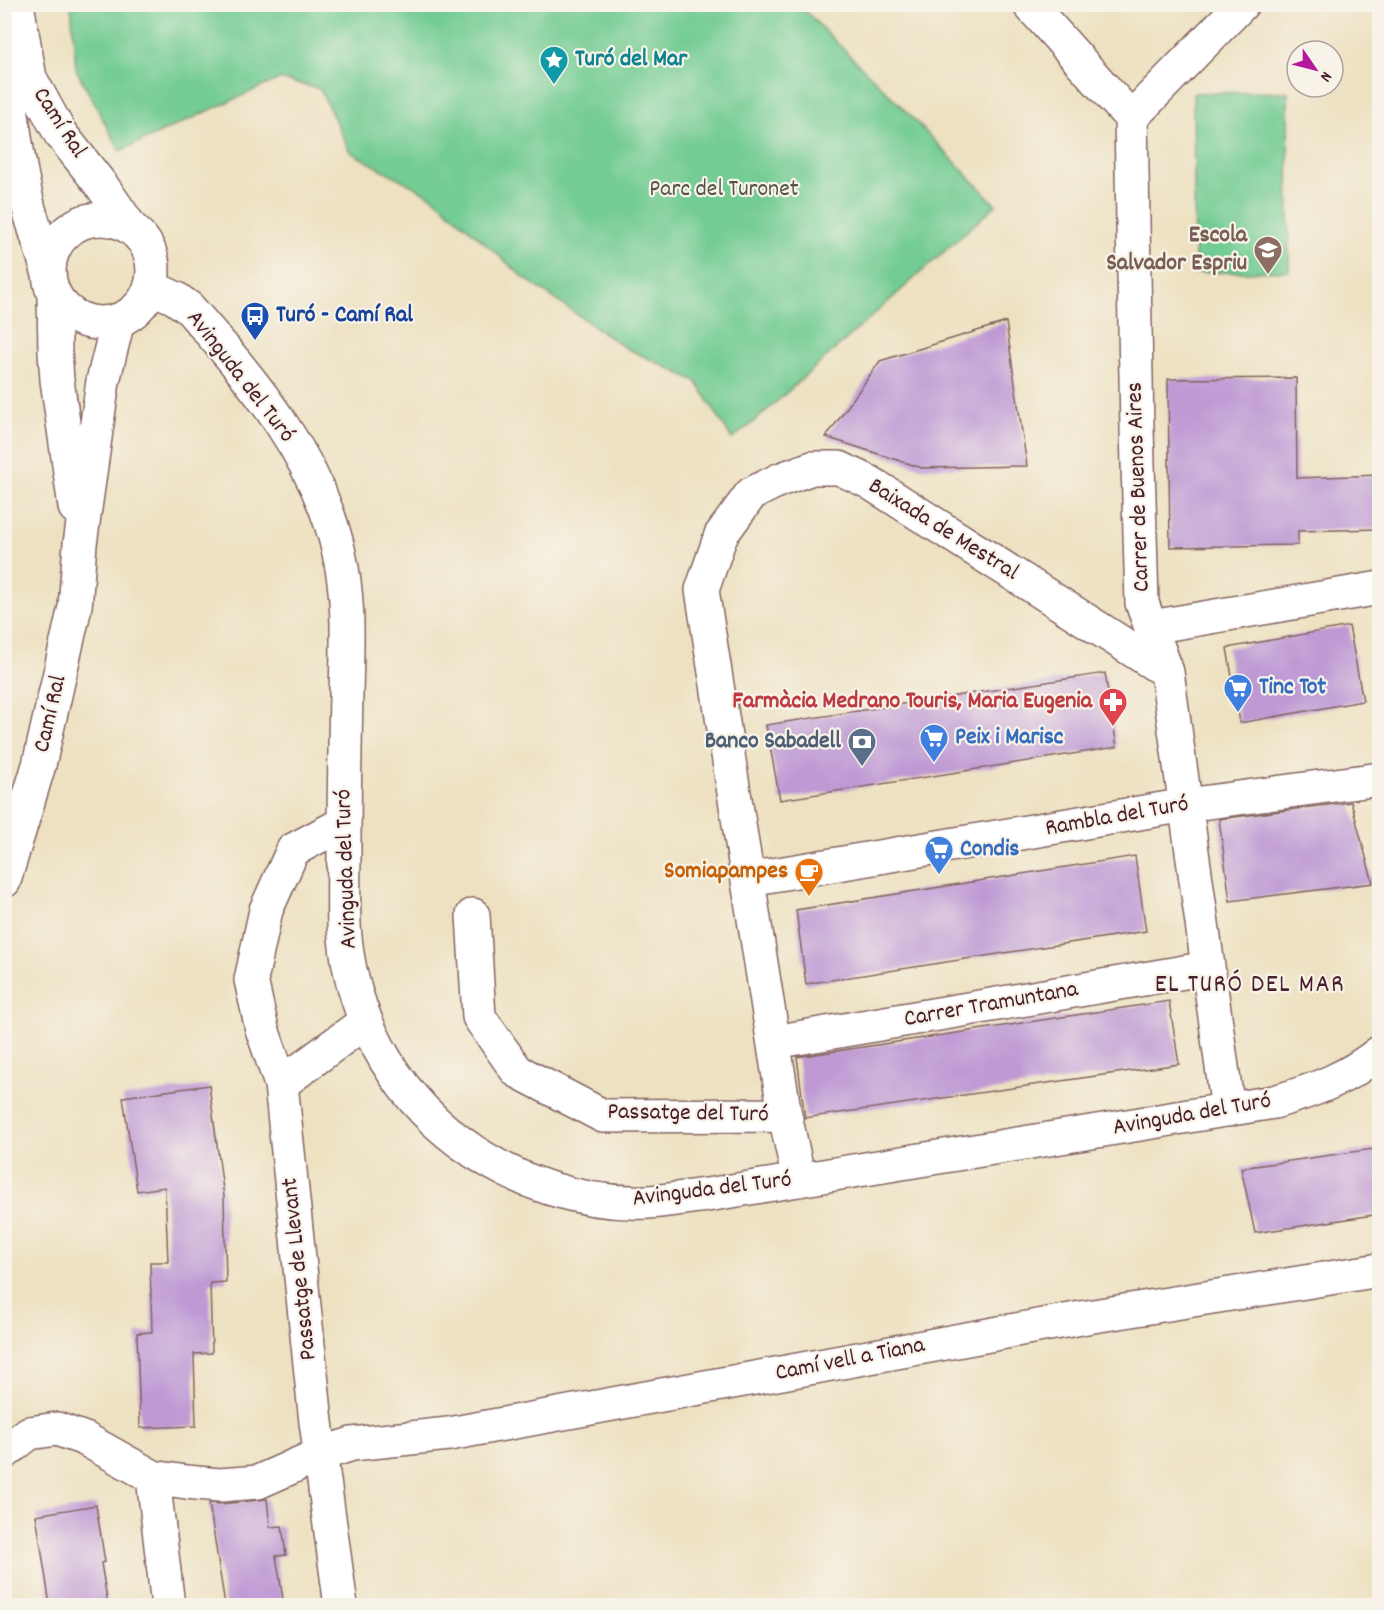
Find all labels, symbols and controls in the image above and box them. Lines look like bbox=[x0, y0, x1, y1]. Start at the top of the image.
north arrow bbox=[1285, 39, 1345, 99]
place label: Turó del Mar bbox=[575, 43, 688, 77]
place icon: Turó del Mar bbox=[538, 44, 570, 86]
text: N bbox=[1313, 66, 1337, 86]
street label: Camí Ral bbox=[23, 81, 95, 165]
park label: Parc del Turonet bbox=[649, 173, 799, 207]
place label: Escola Salvador Espriu bbox=[1106, 219, 1248, 281]
school or university icon: Escola Salvador Espriu bbox=[1252, 234, 1284, 276]
place label: Turó - Camí Ral bbox=[276, 299, 413, 333]
bus stop icon: Turó - Camí Ral bbox=[239, 300, 271, 342]
street label: Avinguda del Turó bbox=[177, 303, 303, 451]
street label: Carrer de Buenos Aires bbox=[1118, 382, 1160, 592]
street label: Baixada de Mestral bbox=[861, 470, 1025, 590]
place label: Tinc Tot bbox=[1259, 671, 1326, 705]
street label: Camí Ral bbox=[26, 672, 76, 756]
supermarket icon: Tinc Tot bbox=[1222, 672, 1254, 714]
place label: Farmàcia Medrano Touris, Maria Eugenia bbox=[732, 685, 1093, 719]
pharmacy icon: Farmàcia Medrano Touris, Maria Eugenia bbox=[1097, 686, 1129, 728]
place label: Peix i Marisc bbox=[955, 721, 1064, 755]
supermarket icon: Peix i Marisc bbox=[918, 722, 950, 764]
place label: Banco Sabadell bbox=[705, 725, 841, 759]
bank icon: Banco Sabadell bbox=[846, 726, 878, 768]
street label: Avinguda del Turó bbox=[327, 788, 367, 950]
street label: Rambla del Turó bbox=[1043, 788, 1191, 846]
place label: Condis bbox=[960, 833, 1019, 867]
supermarket icon: Condis bbox=[923, 834, 955, 876]
place label: Somiapampes bbox=[664, 855, 788, 889]
cafe icon: Somiapampes bbox=[793, 856, 825, 898]
district label: EL TURÓ DEL MAR bbox=[1155, 967, 1345, 1004]
street label: Carrer Tramuntana bbox=[901, 973, 1081, 1037]
street label: Avinguda del Turó bbox=[1110, 1084, 1274, 1146]
street label: Passatge del Turó bbox=[607, 1096, 769, 1132]
street label: Avinguda del Turó bbox=[631, 1163, 793, 1217]
street label: Passatge de Llevant bbox=[273, 1176, 327, 1362]
street label: Camí vell a Tiana bbox=[772, 1329, 928, 1391]

